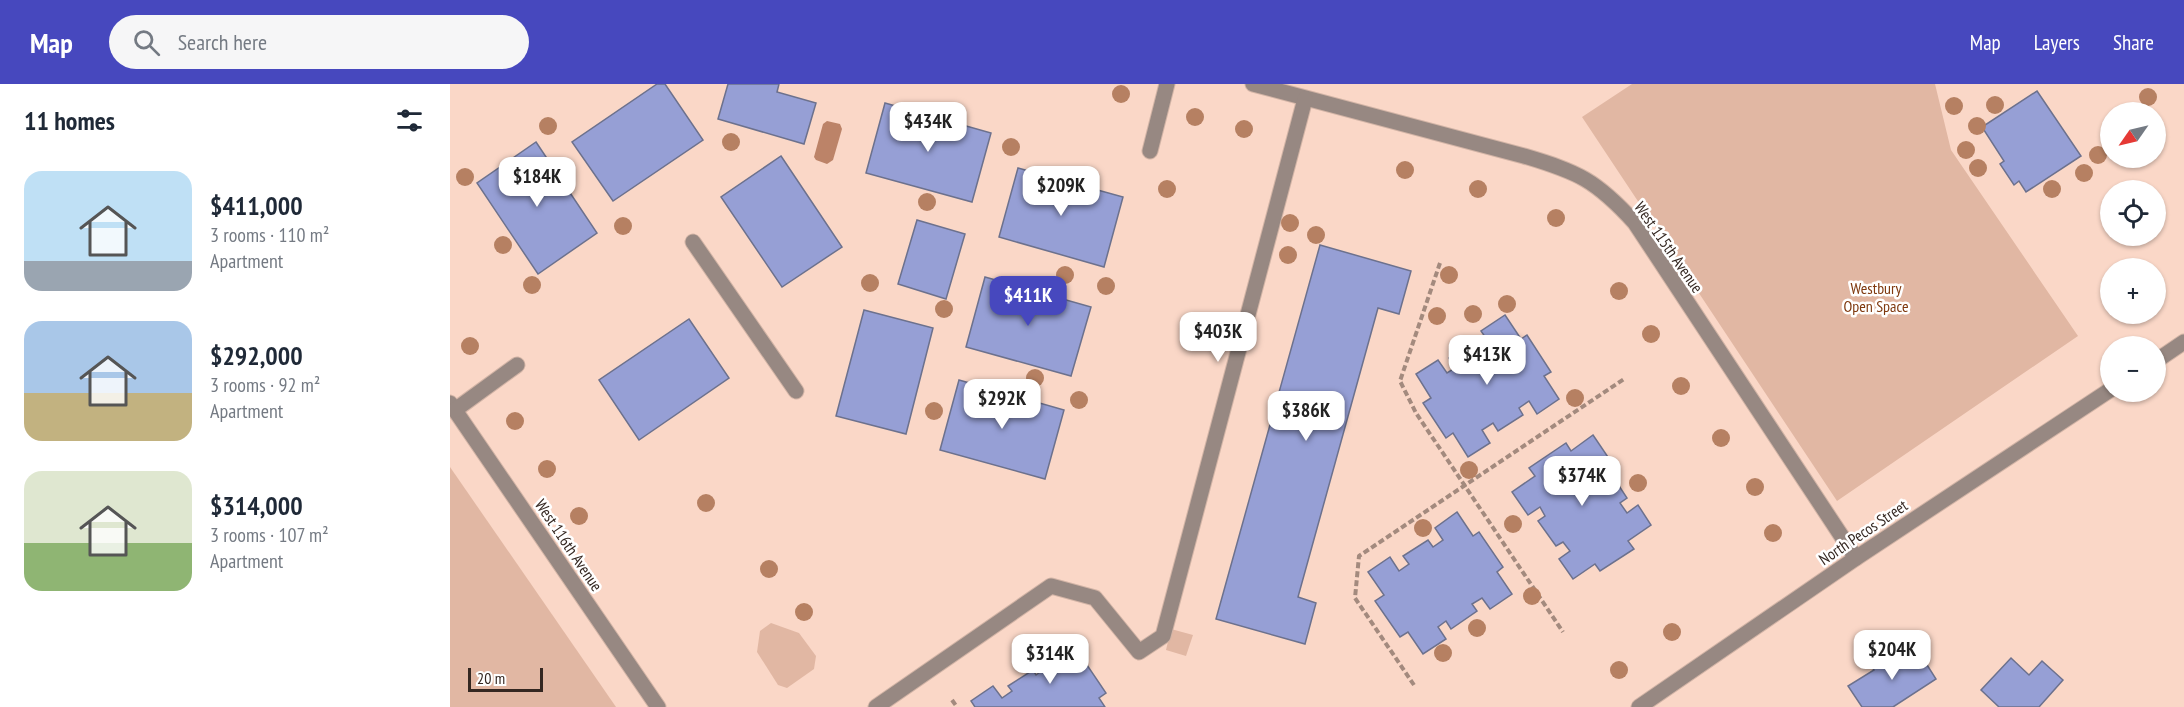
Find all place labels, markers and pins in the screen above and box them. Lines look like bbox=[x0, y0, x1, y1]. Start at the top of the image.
pin: $434K bbox=[886, 102, 970, 153]
pin: $184K bbox=[495, 157, 579, 208]
pin: $209K bbox=[1019, 166, 1103, 217]
pin: $411K bbox=[986, 276, 1070, 327]
pin: $403K bbox=[1176, 312, 1260, 363]
pin: $413K bbox=[1445, 335, 1529, 386]
pin: $292K bbox=[960, 379, 1044, 430]
pin: $386K bbox=[1264, 391, 1348, 442]
pin: $374K bbox=[1540, 456, 1624, 507]
pin: $204K bbox=[1850, 630, 1934, 681]
pin: $314K bbox=[1008, 634, 1092, 685]

